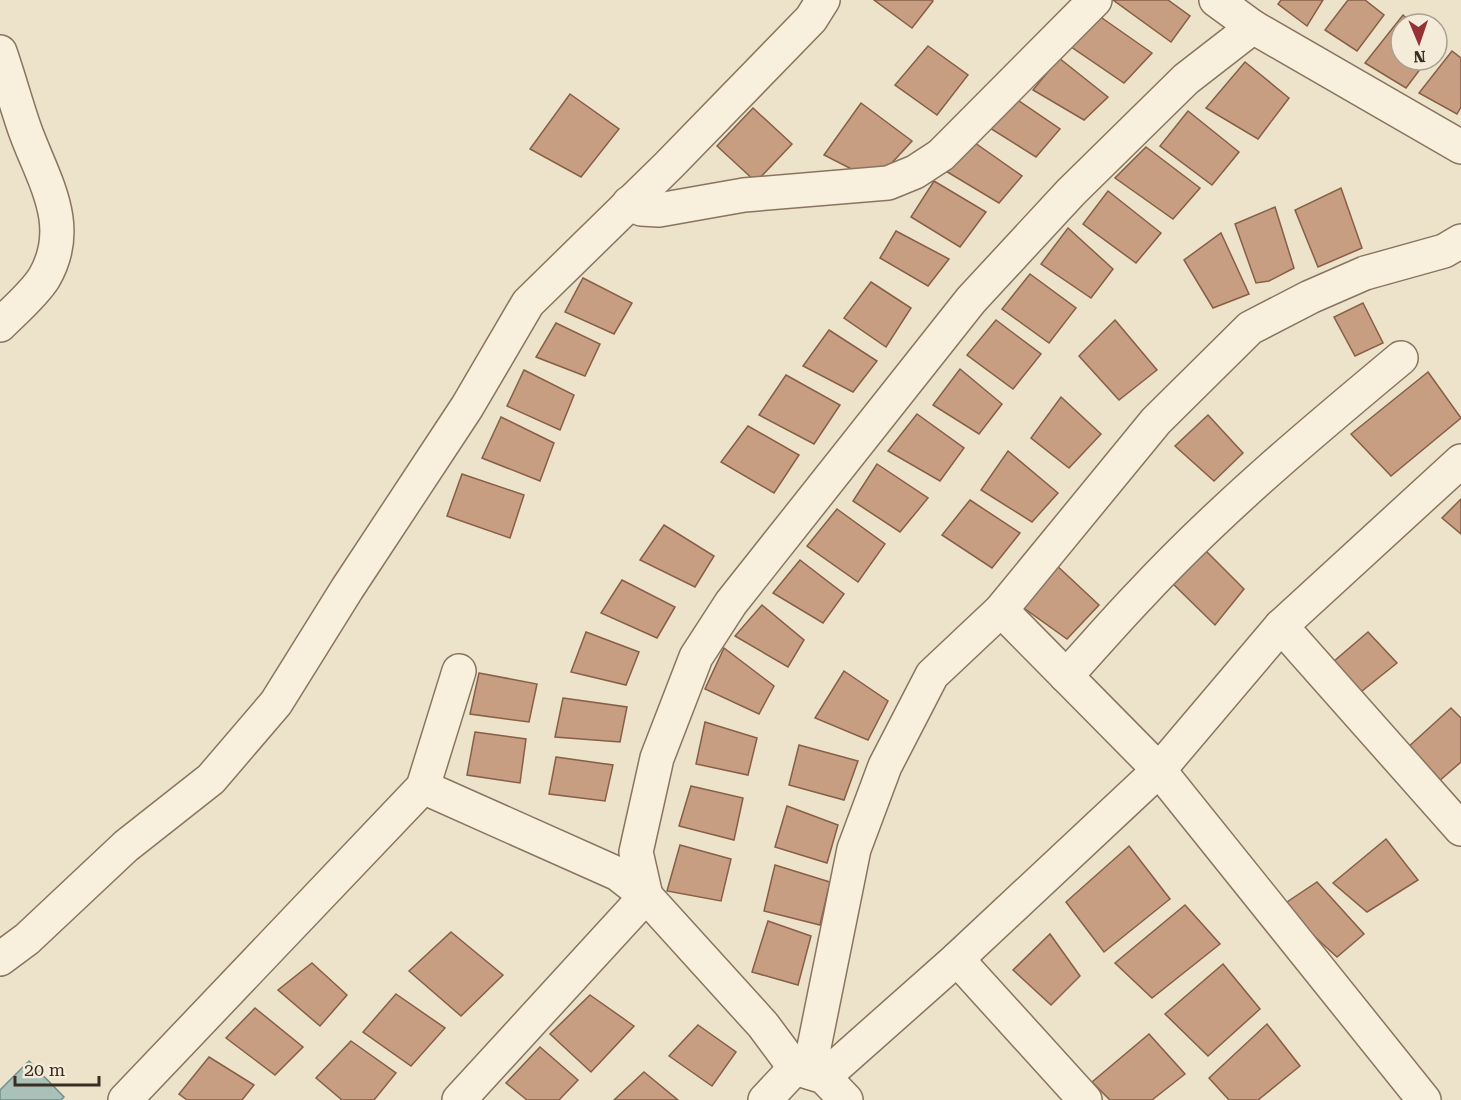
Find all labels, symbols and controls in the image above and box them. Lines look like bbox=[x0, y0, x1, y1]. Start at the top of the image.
north arrow bbox=[1389, 12, 1449, 72]
text: N bbox=[1413, 47, 1426, 66]
scale bar bbox=[15, 1049, 99, 1087]
text: 20 m bbox=[24, 1059, 65, 1080]

